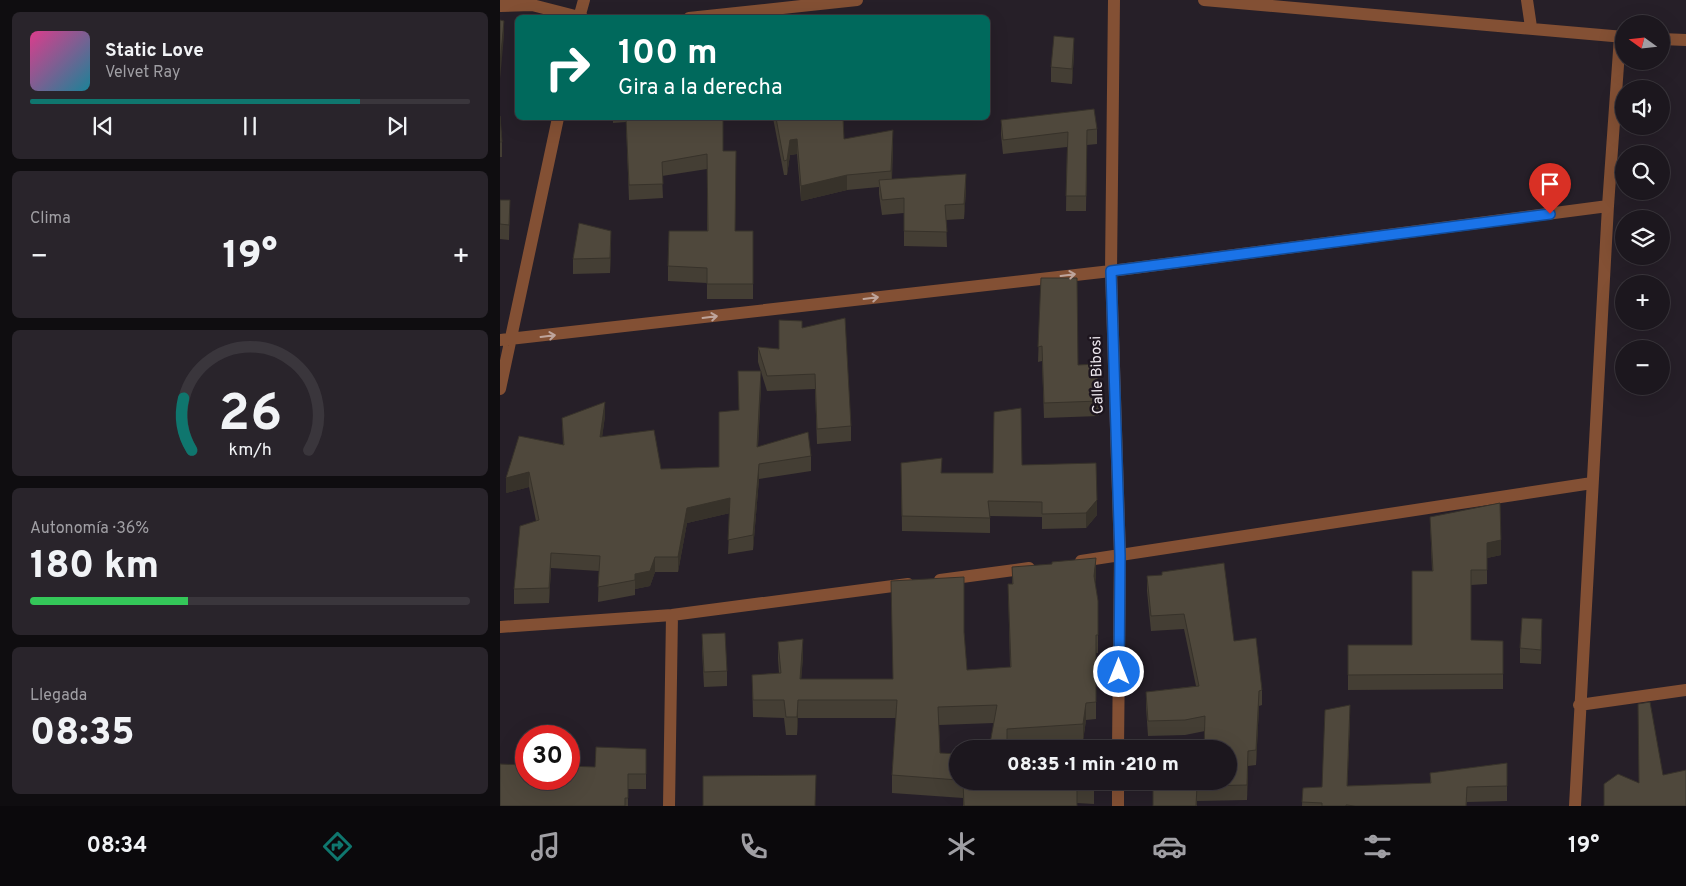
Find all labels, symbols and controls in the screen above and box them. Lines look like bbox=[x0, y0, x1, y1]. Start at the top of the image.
north arrow bbox=[1615, 15, 1670, 70]
map controls bbox=[1615, 15, 1670, 395]
text: 100 m bbox=[618, 32, 718, 76]
icon: right bbox=[535, 35, 600, 100]
text: Static Love bbox=[105, 39, 204, 63]
text: Velvet Ray bbox=[105, 63, 180, 83]
text: Gira a la derecha bbox=[618, 75, 783, 102]
button: sound bbox=[1615, 80, 1670, 135]
icon: previous bbox=[89, 112, 117, 140]
icon: pause bbox=[236, 112, 264, 140]
icon: next bbox=[383, 112, 411, 140]
button: search bbox=[1615, 145, 1670, 200]
pin bbox=[1529, 163, 1571, 214]
icon: arrive bbox=[1536, 170, 1564, 198]
text: Clima bbox=[30, 209, 71, 229]
button: layers bbox=[1615, 210, 1670, 265]
text: 19° bbox=[222, 233, 278, 282]
text: − bbox=[30, 240, 48, 276]
text: + bbox=[452, 240, 470, 276]
one-way arrow bbox=[1059, 270, 1075, 280]
button: + bbox=[1615, 275, 1670, 330]
one-way arrow bbox=[863, 293, 879, 303]
one-way arrow bbox=[702, 312, 718, 322]
one-way arrow bbox=[540, 331, 556, 341]
street label: Calle Bibosi bbox=[1087, 335, 1109, 415]
button: − bbox=[1615, 340, 1670, 395]
text: 26 bbox=[218, 383, 282, 449]
text: km/h bbox=[228, 439, 272, 462]
text: Autonomía · 36% bbox=[30, 519, 149, 539]
text: 180 km bbox=[30, 543, 159, 592]
position arrow bbox=[1092, 645, 1144, 697]
text: Llegada bbox=[30, 686, 87, 706]
text: 08:35 bbox=[30, 710, 135, 759]
speed limit sign: 30 bbox=[515, 725, 580, 790]
text: 08:35 · 1 min · 210 m bbox=[1007, 753, 1179, 777]
icon: directions bbox=[320, 829, 355, 864]
icon: music bbox=[528, 829, 563, 864]
icon: phone bbox=[736, 829, 771, 864]
icon: climate bbox=[944, 829, 979, 864]
icon: car bbox=[1152, 829, 1187, 864]
icon: filters bbox=[1360, 829, 1395, 864]
text: 08:34 bbox=[86, 833, 147, 860]
text: 19° bbox=[1568, 833, 1600, 860]

